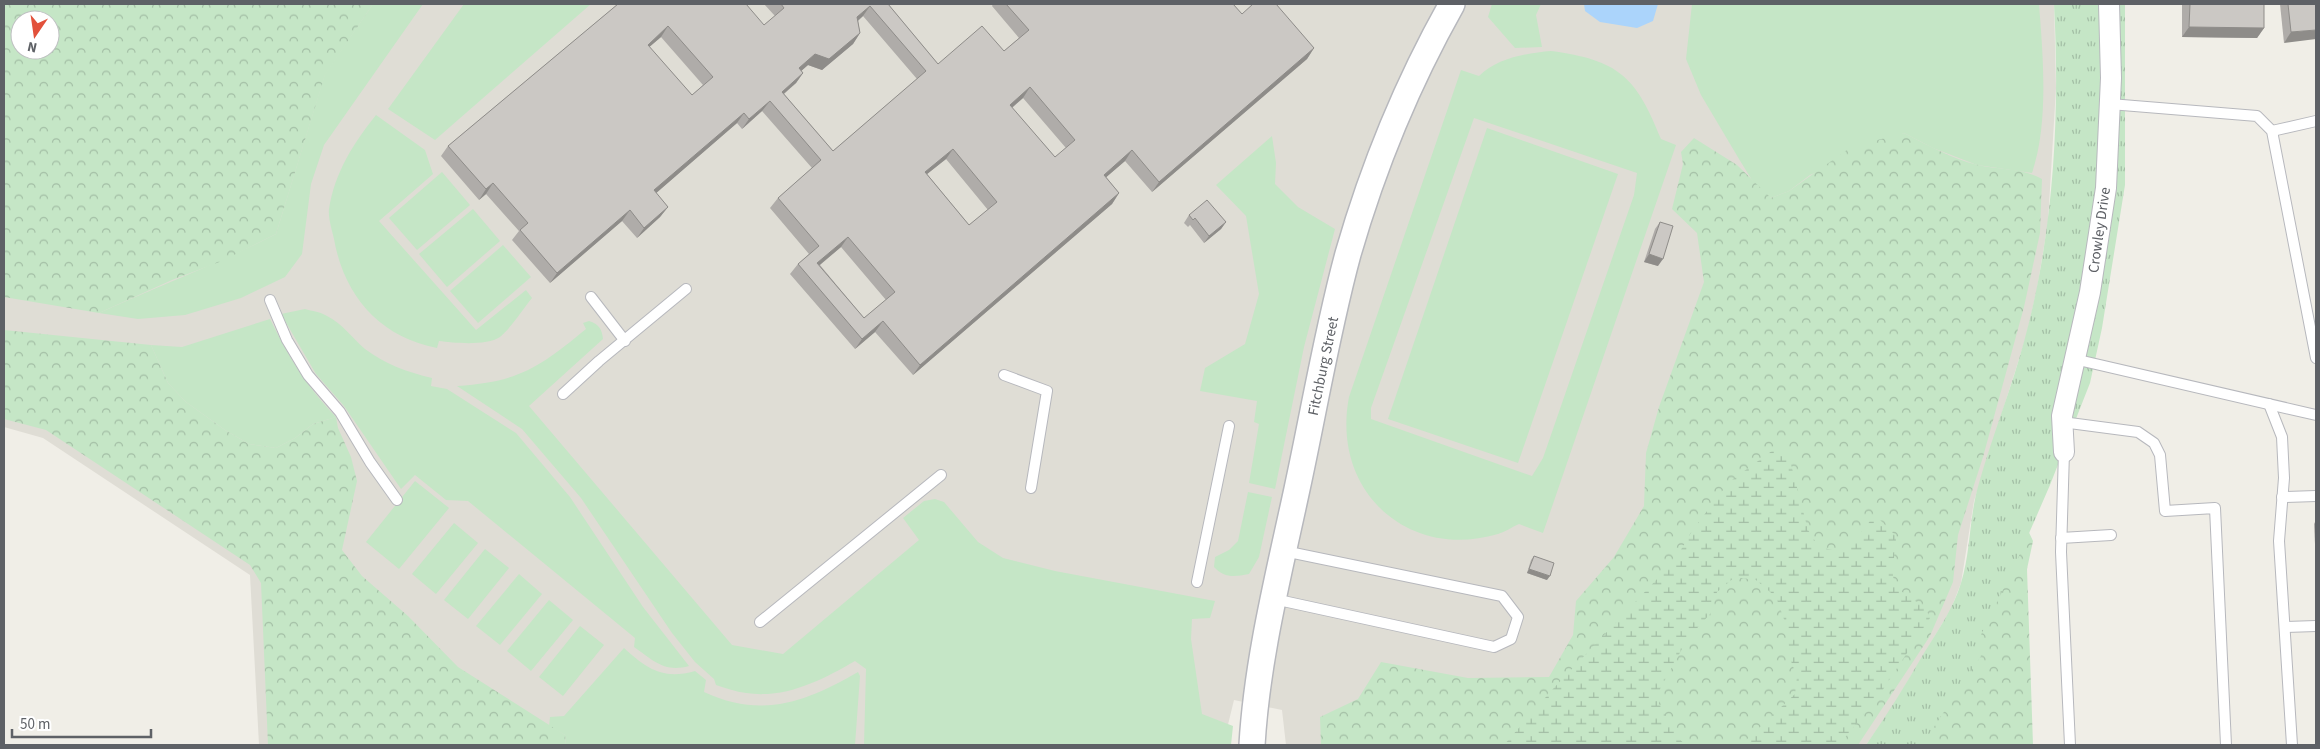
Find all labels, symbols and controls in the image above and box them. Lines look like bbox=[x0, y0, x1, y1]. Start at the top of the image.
north arrow bbox=[10, 10, 60, 60]
text: N bbox=[26, 36, 39, 57]
street label: Crowley Drive bbox=[2083, 186, 2116, 274]
street label: Fitchburg Street bbox=[1303, 315, 1344, 418]
scale bar bbox=[12, 706, 151, 738]
text: 50 m bbox=[20, 714, 50, 735]

